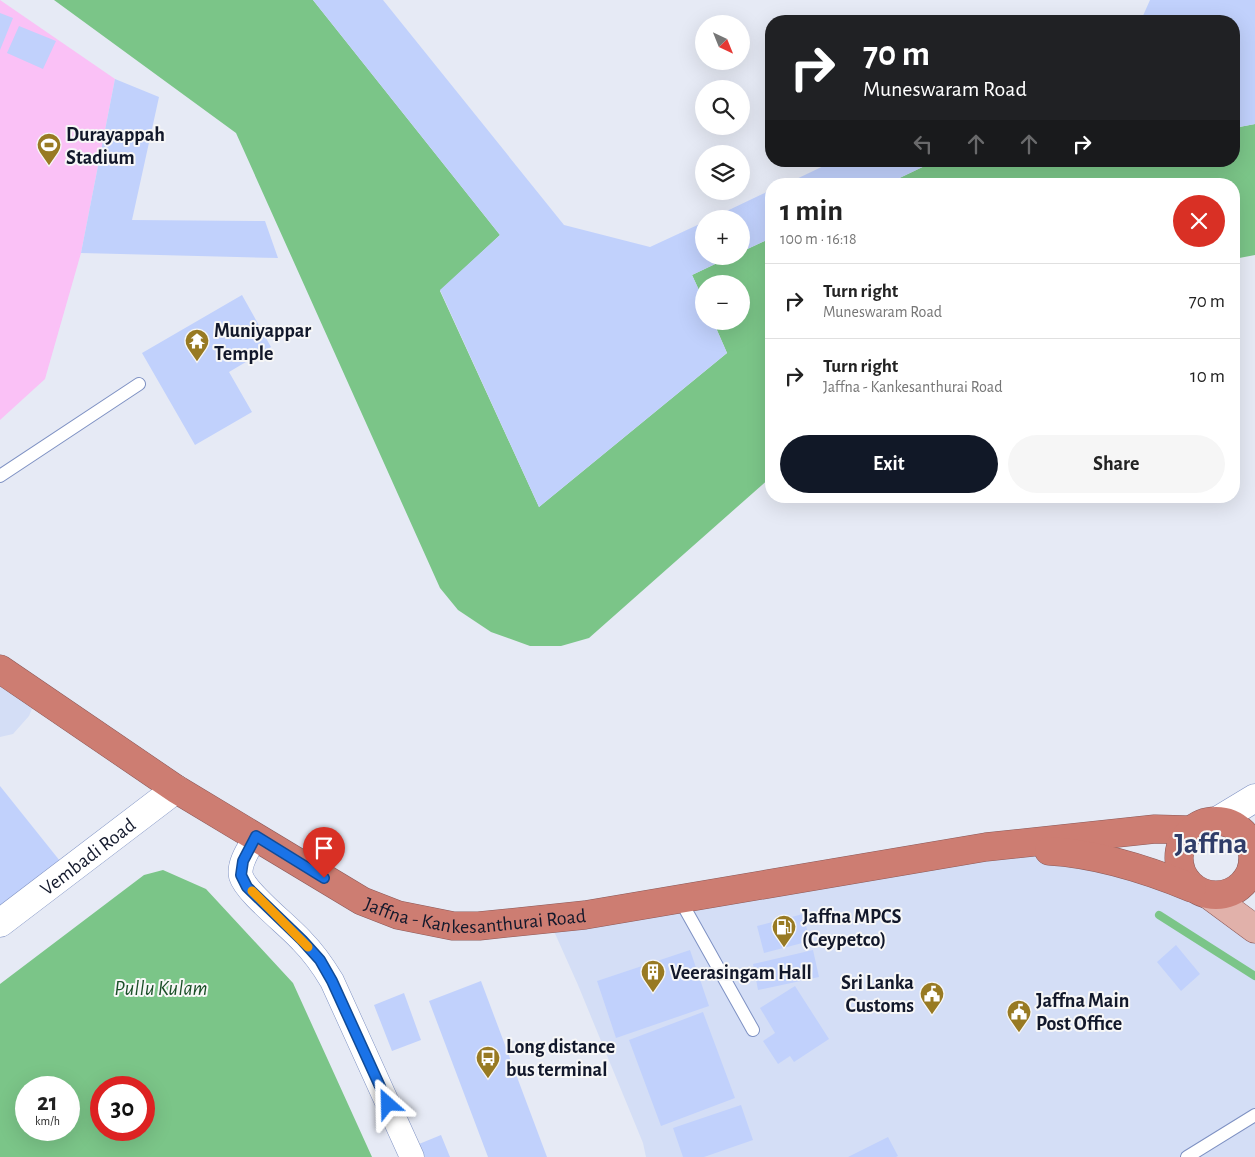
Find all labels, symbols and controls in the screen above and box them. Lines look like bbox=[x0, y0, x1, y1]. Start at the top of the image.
north arrow bbox=[695, 15, 750, 70]
map controls bbox=[695, 15, 750, 330]
icon: right bbox=[780, 35, 845, 100]
text: 70 m bbox=[863, 37, 930, 72]
text: Muneswaram Road bbox=[863, 78, 1027, 100]
button: search bbox=[695, 80, 750, 135]
place label: Durayappah Stadium bbox=[66, 125, 165, 168]
icon: left bbox=[909, 130, 937, 158]
icon: ahead bbox=[962, 130, 990, 158]
icon: ahead bbox=[1015, 130, 1043, 158]
icon: right bbox=[1068, 130, 1096, 158]
sports icon: Durayappah Stadium bbox=[36, 132, 62, 166]
button: layers bbox=[695, 145, 750, 200]
button: close bbox=[1173, 195, 1225, 247]
text: 1 min bbox=[780, 196, 843, 226]
button: + bbox=[695, 210, 750, 265]
text: 100 m · 16:18 bbox=[780, 231, 857, 247]
button: − bbox=[695, 275, 750, 330]
text: Turn right bbox=[823, 282, 898, 301]
icon: right bbox=[780, 287, 808, 315]
text: 70 m bbox=[1189, 292, 1225, 311]
text: Muneswaram Road bbox=[823, 304, 942, 320]
place label: Muniyappar Temple bbox=[214, 321, 311, 364]
temple icon: Muniyappar Temple bbox=[184, 328, 210, 362]
text: Turn right bbox=[823, 357, 898, 376]
icon: right bbox=[780, 362, 808, 390]
text: 10 m bbox=[1190, 367, 1225, 386]
text: Jaffna - Kankesanthurai Road bbox=[823, 379, 1002, 395]
button: Exit bbox=[780, 435, 998, 493]
button: Share bbox=[1008, 435, 1225, 493]
street label: Vembadi Road bbox=[37, 815, 139, 899]
pin bbox=[303, 827, 345, 878]
district label: Jaffna bbox=[1174, 829, 1248, 859]
icon: arrive bbox=[310, 834, 338, 862]
street label: Jaffna - Kankesanthurai Road bbox=[361, 894, 587, 937]
place label: Jaffna MPCS (Ceypetco) bbox=[802, 907, 901, 950]
fuel station icon: Jaffna MPCS (Ceypetco) bbox=[771, 914, 797, 948]
building icon: Veerasingam Hall bbox=[640, 959, 666, 993]
place label: Veerasingam Hall bbox=[670, 963, 812, 983]
place label: Sri Lanka Customs bbox=[841, 973, 914, 1016]
water label: Pullu Kulam bbox=[114, 978, 208, 999]
public building icon: Sri Lanka Customs bbox=[919, 981, 945, 1015]
place label: Jaffna Main Post Office bbox=[1036, 991, 1129, 1034]
public building icon: Jaffna Main Post Office bbox=[1006, 999, 1032, 1033]
place label: Long distance bus terminal bbox=[506, 1037, 615, 1080]
bus stop icon: Long distance bus terminal bbox=[475, 1045, 501, 1079]
speed limit sign: 30 bbox=[90, 1076, 155, 1141]
position arrow bbox=[361, 1077, 413, 1129]
text: 21 bbox=[37, 1090, 58, 1115]
text: km/h bbox=[35, 1115, 60, 1127]

